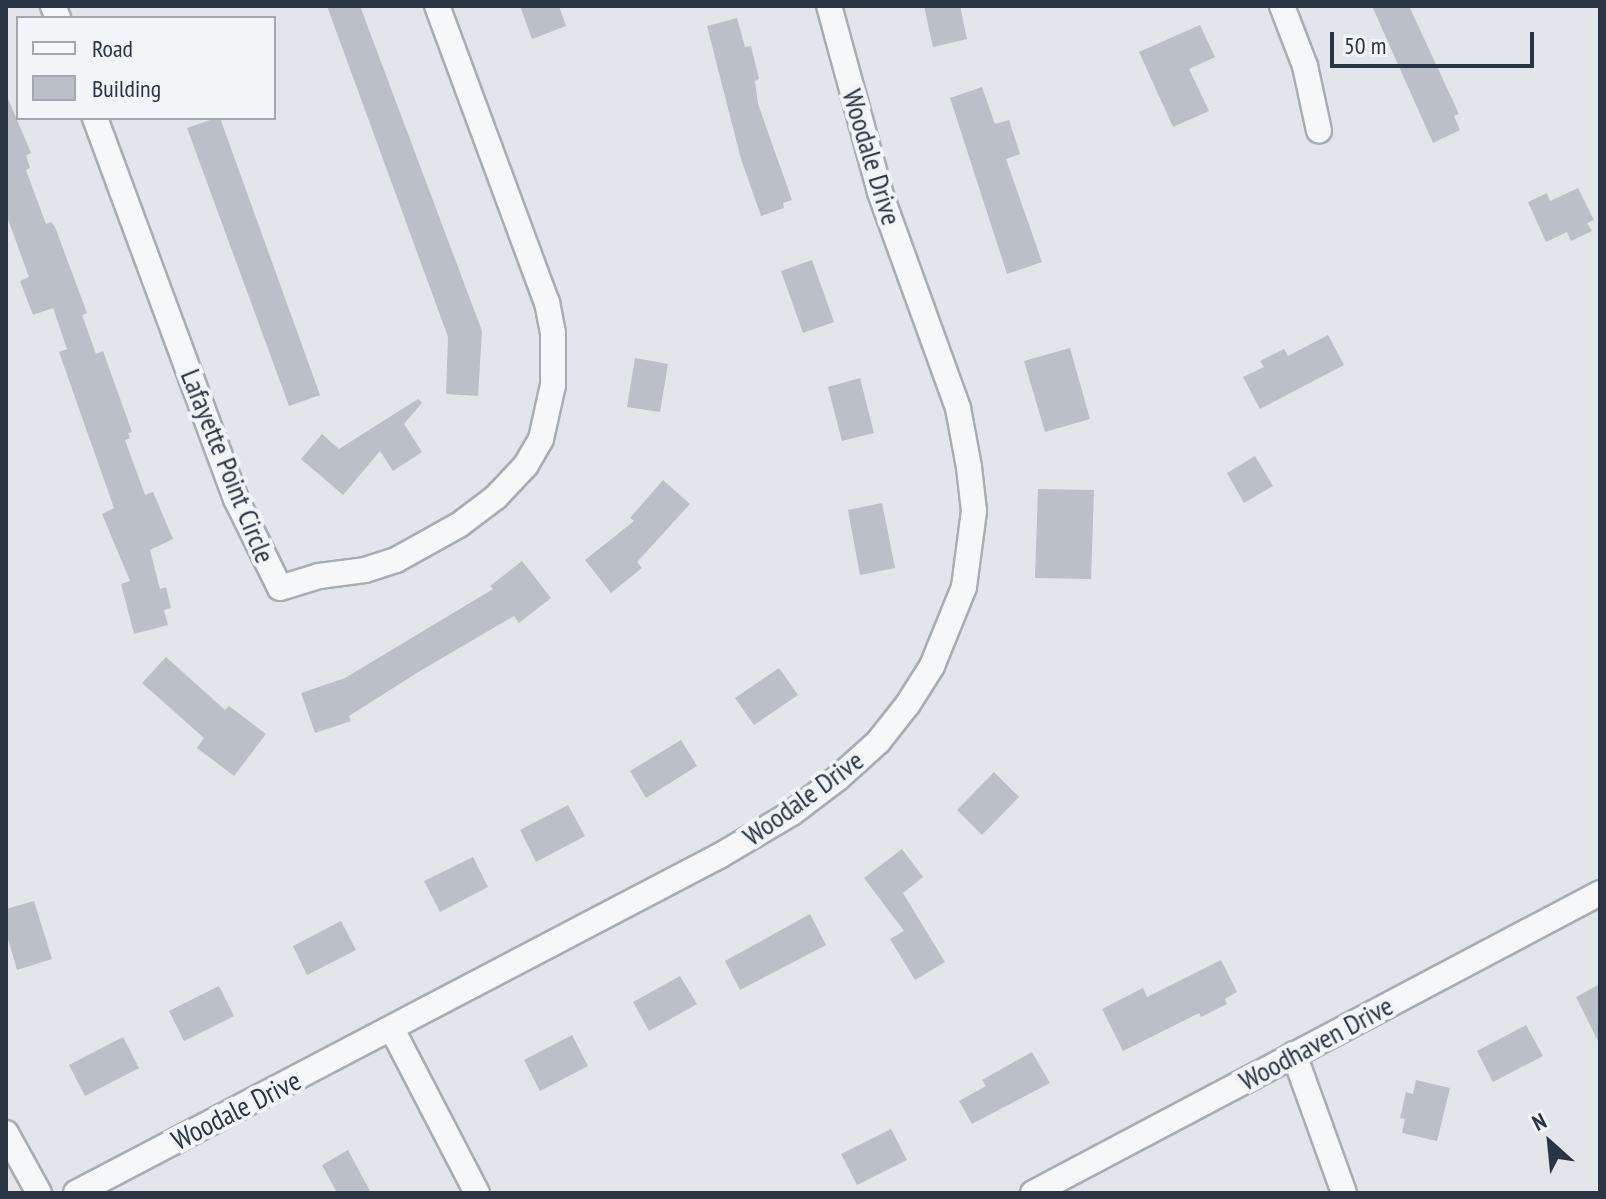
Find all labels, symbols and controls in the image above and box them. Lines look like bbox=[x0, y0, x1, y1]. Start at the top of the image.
legend bbox=[16, 16, 276, 120]
scale bar bbox=[1334, 16, 1538, 66]
text: 50 m bbox=[1344, 30, 1386, 61]
text: Road bbox=[92, 33, 133, 64]
text: Building bbox=[92, 73, 161, 104]
street label: Woodale Drive bbox=[835, 85, 909, 229]
street label: Lafayette Point Circle bbox=[174, 364, 282, 568]
street label: Woodale Drive bbox=[736, 743, 870, 853]
street label: Woodhaven Drive bbox=[1233, 988, 1399, 1098]
street label: Woodale Drive bbox=[166, 1063, 306, 1157]
north arrow bbox=[1510, 1103, 1590, 1183]
text: N bbox=[1527, 1106, 1551, 1137]

